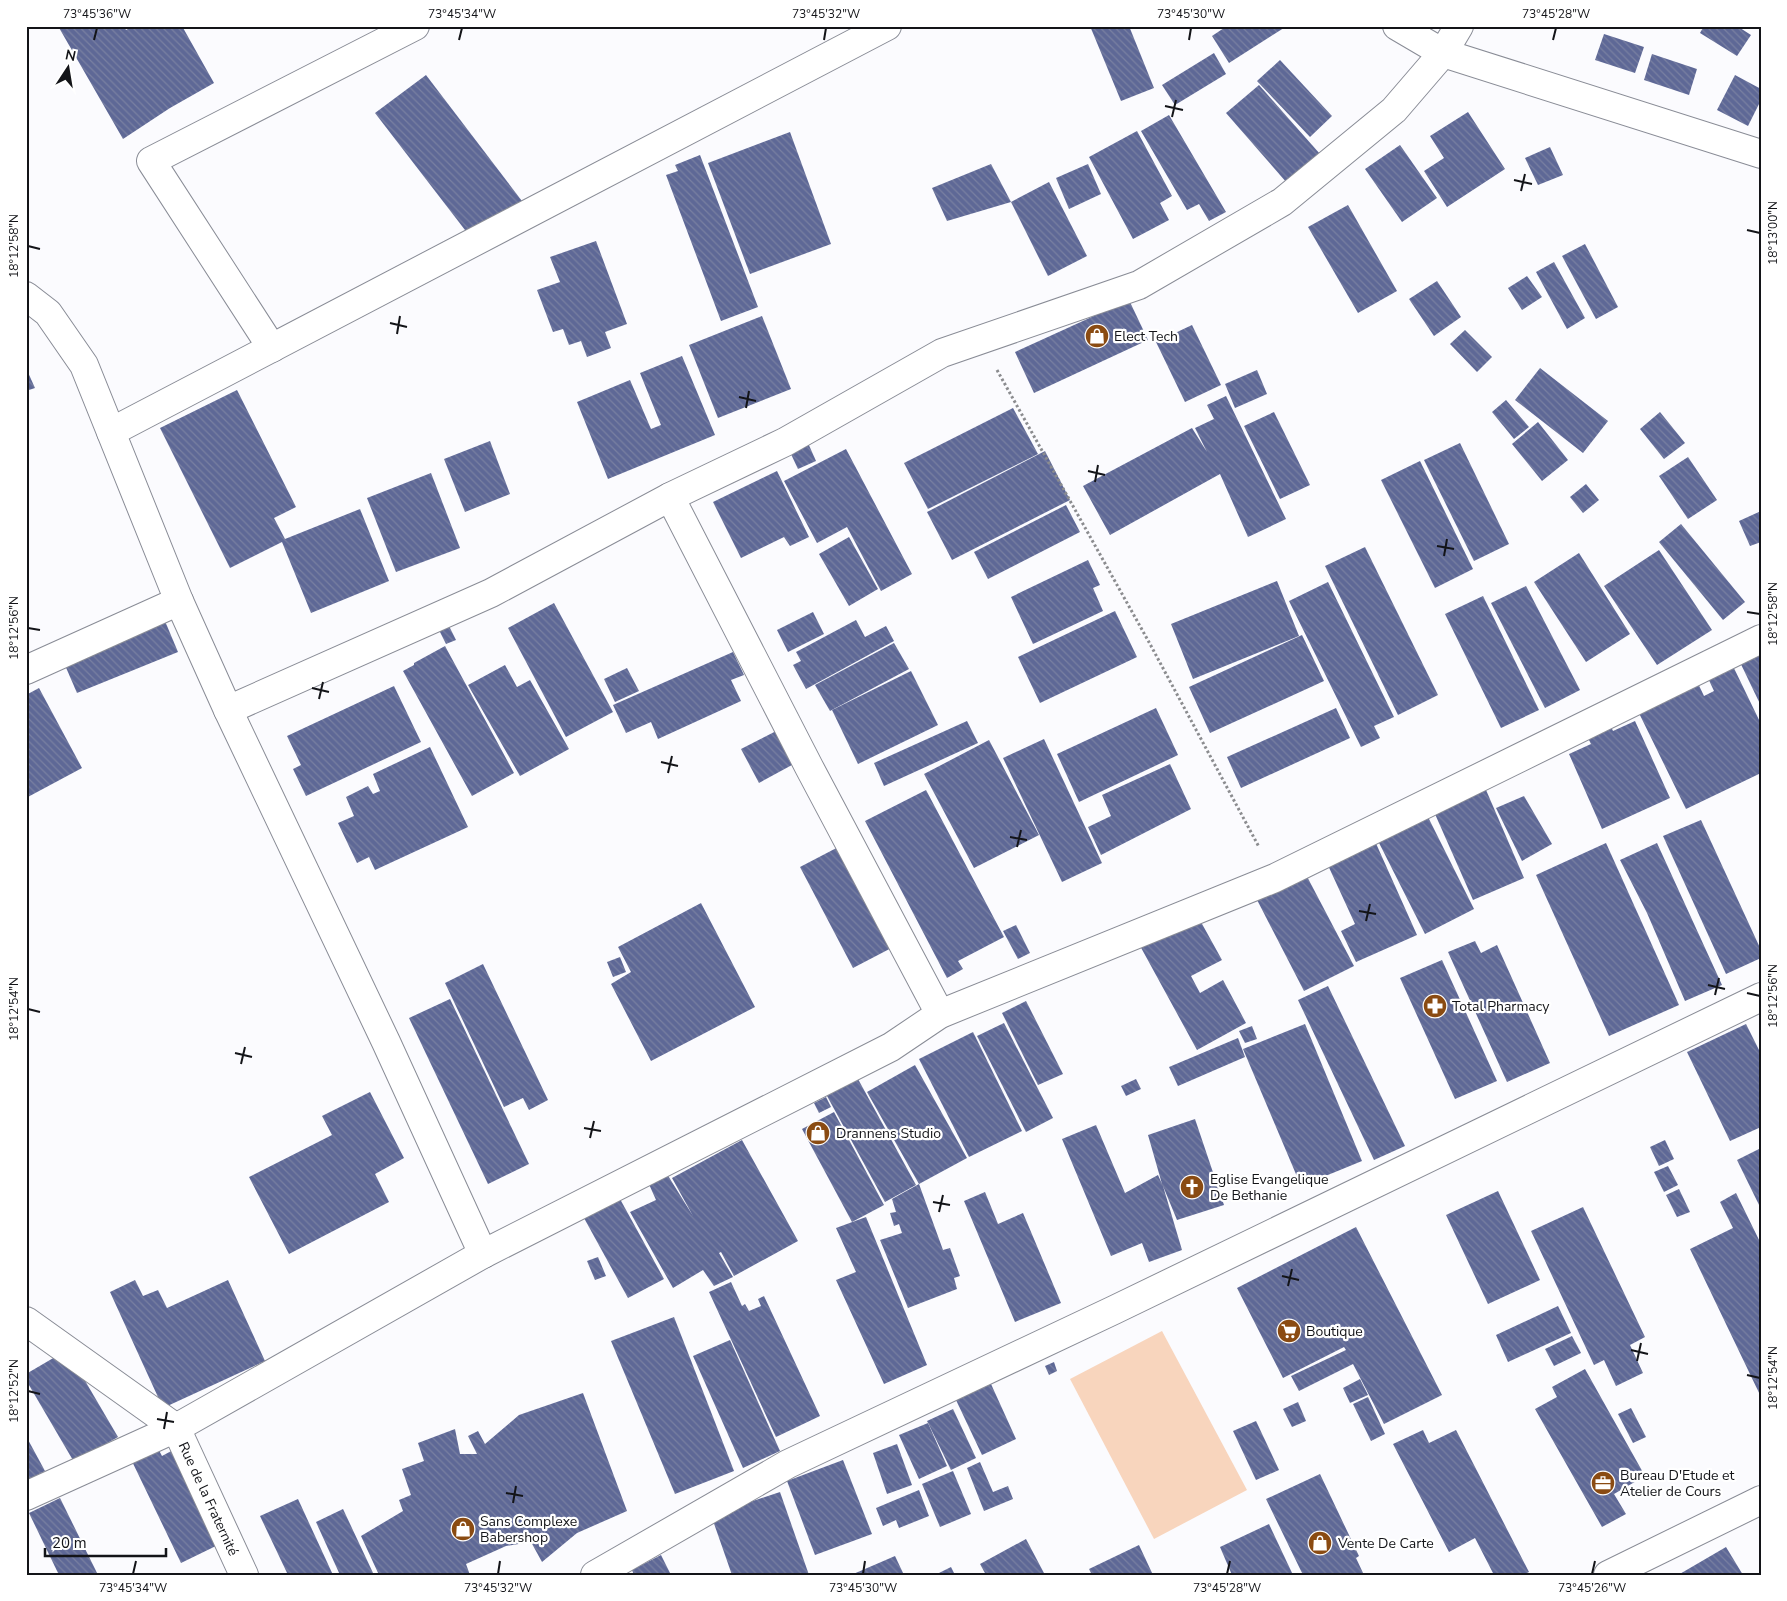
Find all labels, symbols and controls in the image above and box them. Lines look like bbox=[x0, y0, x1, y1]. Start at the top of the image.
text: 73°45'36"W bbox=[63, 6, 131, 22]
text: 73°45'34"W bbox=[428, 6, 496, 22]
text: 73°45'32"W bbox=[792, 6, 860, 22]
text: 73°45'30"W bbox=[1157, 6, 1225, 22]
text: 73°45'28"W bbox=[1522, 6, 1590, 22]
north arrow bbox=[42, 42, 92, 92]
text: N bbox=[63, 45, 78, 66]
text: 18°13'00"N bbox=[1765, 201, 1781, 265]
text: 18°12'58"N bbox=[6, 214, 22, 278]
shop icon: Elect Tech bbox=[1084, 323, 1110, 349]
place label: Elect Tech bbox=[1114, 327, 1178, 346]
text: 18°12'58"N bbox=[1765, 582, 1781, 646]
text: 18°12'56"N bbox=[6, 596, 22, 660]
text: 18°12'56"N bbox=[1765, 964, 1781, 1028]
text: 18°12'54"N bbox=[6, 977, 22, 1041]
pharmacy icon: Total Pharmacy bbox=[1422, 993, 1448, 1019]
place label: Total Pharmacy bbox=[1452, 997, 1550, 1016]
shop icon: Drannens Studio bbox=[805, 1120, 831, 1146]
place label: Drannens Studio bbox=[836, 1124, 941, 1143]
place label: Eglise Evangelique De Bethanie bbox=[1210, 1170, 1328, 1205]
church icon: Eglise Evangelique De Bethanie bbox=[1179, 1174, 1205, 1200]
supermarket icon: Boutique bbox=[1276, 1318, 1302, 1344]
place label: Boutique bbox=[1306, 1322, 1363, 1341]
text: 18°12'54"N bbox=[1765, 1346, 1781, 1410]
text: 18°12'52"N bbox=[6, 1359, 22, 1423]
street label: Rue de la Fraternité bbox=[174, 1439, 243, 1559]
place label: Bureau D'Etude et Atelier de Cours bbox=[1620, 1466, 1735, 1501]
office icon: Bureau D'Etude et Atelier de Cours bbox=[1590, 1470, 1616, 1496]
place label: Sans Complexe Babershop bbox=[480, 1512, 577, 1547]
shop icon: Sans Complexe Babershop bbox=[450, 1516, 476, 1542]
scale bar bbox=[45, 1526, 166, 1558]
shop icon: Vente De Carte bbox=[1307, 1530, 1333, 1556]
text: 20 m bbox=[52, 1533, 87, 1553]
place label: Vente De Carte bbox=[1337, 1534, 1434, 1553]
text: 73°45'34"W bbox=[99, 1580, 167, 1596]
text: 73°45'32"W bbox=[464, 1580, 532, 1596]
text: 73°45'30"W bbox=[829, 1580, 897, 1596]
text: 73°45'28"W bbox=[1193, 1580, 1261, 1596]
text: 73°45'26"W bbox=[1558, 1580, 1626, 1596]

